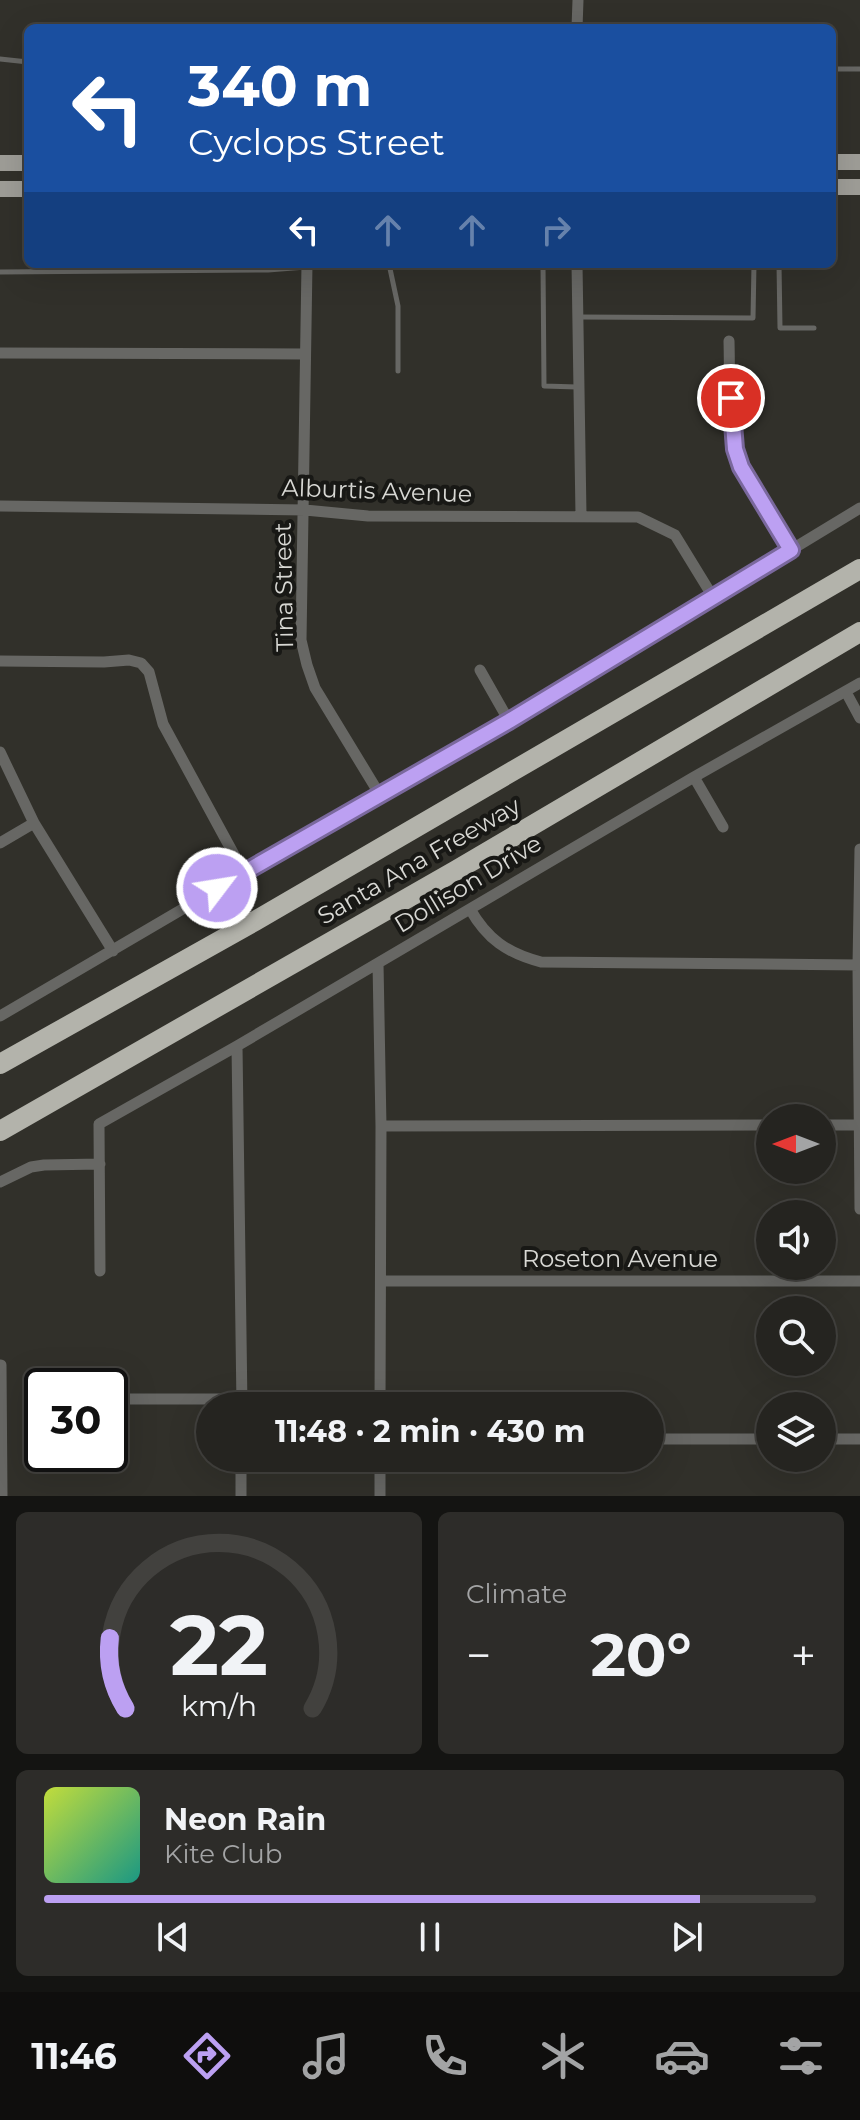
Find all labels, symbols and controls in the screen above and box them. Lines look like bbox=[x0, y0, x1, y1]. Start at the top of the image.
text: 340 m bbox=[188, 52, 372, 120]
icon: left bbox=[56, 56, 160, 160]
text: Cyclops Street bbox=[188, 120, 445, 164]
icon: left bbox=[282, 208, 326, 252]
icon: ahead bbox=[366, 208, 410, 252]
icon: ahead bbox=[450, 208, 494, 252]
icon: right bbox=[534, 208, 578, 252]
pin bbox=[697, 364, 765, 432]
icon: arrive bbox=[709, 376, 753, 420]
street label: Alburtis Avenue bbox=[281, 473, 473, 508]
street label: Tina Street bbox=[268, 522, 299, 652]
street label: Santa Ana Freeway bbox=[312, 791, 525, 930]
street label: Dollison Drive bbox=[389, 828, 547, 939]
position arrow bbox=[175, 846, 259, 930]
north arrow bbox=[756, 1104, 836, 1184]
map controls bbox=[756, 1104, 836, 1472]
button: sound bbox=[756, 1200, 836, 1280]
street label: Roseton Avenue bbox=[522, 1244, 718, 1273]
button: search bbox=[756, 1296, 836, 1376]
speed limit sign: 30 bbox=[24, 1368, 128, 1472]
button: layers bbox=[756, 1392, 836, 1472]
text: 11:48 · 2 min · 430 m bbox=[275, 1413, 585, 1450]
text: Climate bbox=[466, 1578, 567, 1610]
text: 22 bbox=[170, 1594, 268, 1696]
text: 20° bbox=[590, 1618, 692, 1691]
text: − bbox=[466, 1628, 491, 1682]
text: + bbox=[791, 1628, 816, 1682]
text: km/h bbox=[181, 1688, 257, 1723]
text: Neon Rain bbox=[164, 1801, 326, 1838]
text: Kite Club bbox=[164, 1838, 282, 1870]
icon: previous bbox=[151, 1915, 195, 1959]
icon: pause bbox=[408, 1915, 452, 1959]
icon: next bbox=[665, 1915, 709, 1959]
icon: directions bbox=[179, 2028, 235, 2084]
icon: music bbox=[298, 2028, 354, 2084]
icon: phone bbox=[417, 2028, 473, 2084]
icon: climate bbox=[535, 2028, 591, 2084]
icon: car bbox=[654, 2028, 710, 2084]
icon: filters bbox=[773, 2028, 829, 2084]
text: 11:46 bbox=[31, 2034, 117, 2078]

